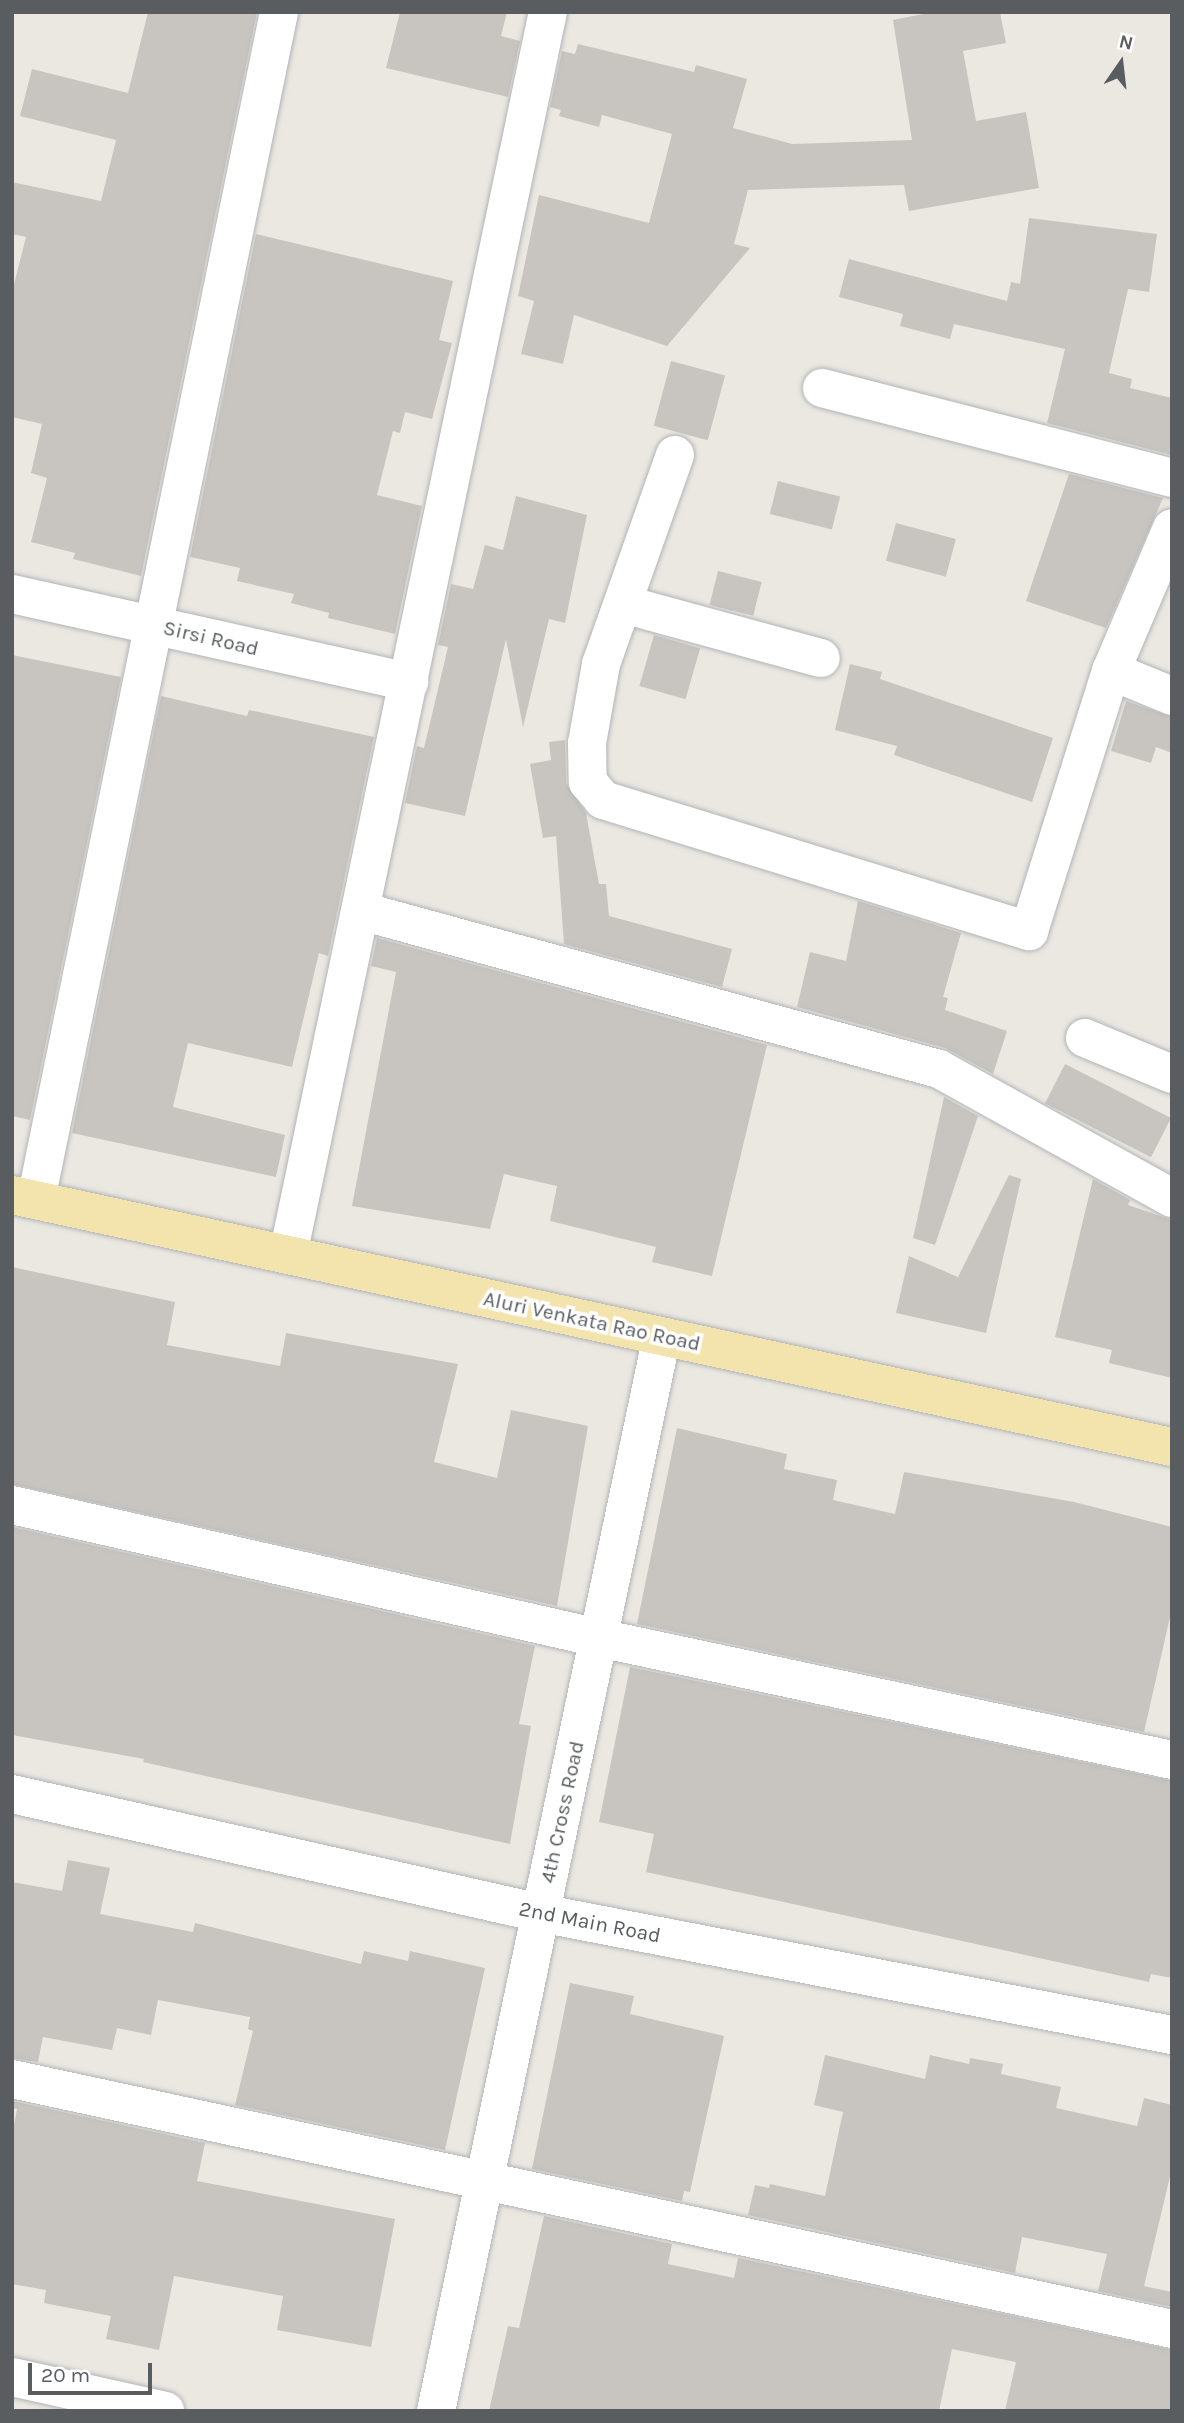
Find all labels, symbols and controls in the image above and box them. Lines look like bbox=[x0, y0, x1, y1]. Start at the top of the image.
north arrow bbox=[1086, 28, 1156, 98]
text: N bbox=[1117, 30, 1135, 55]
street label: Sirsi Road bbox=[161, 615, 261, 661]
street label: Aluri Venkata Rao Road bbox=[481, 1286, 703, 1356]
street label: 4th Cross Road bbox=[535, 1739, 589, 1885]
street label: 2nd Main Road bbox=[517, 1896, 663, 1948]
scale bar bbox=[32, 2350, 156, 2394]
text: 20 m bbox=[41, 2363, 90, 2387]

